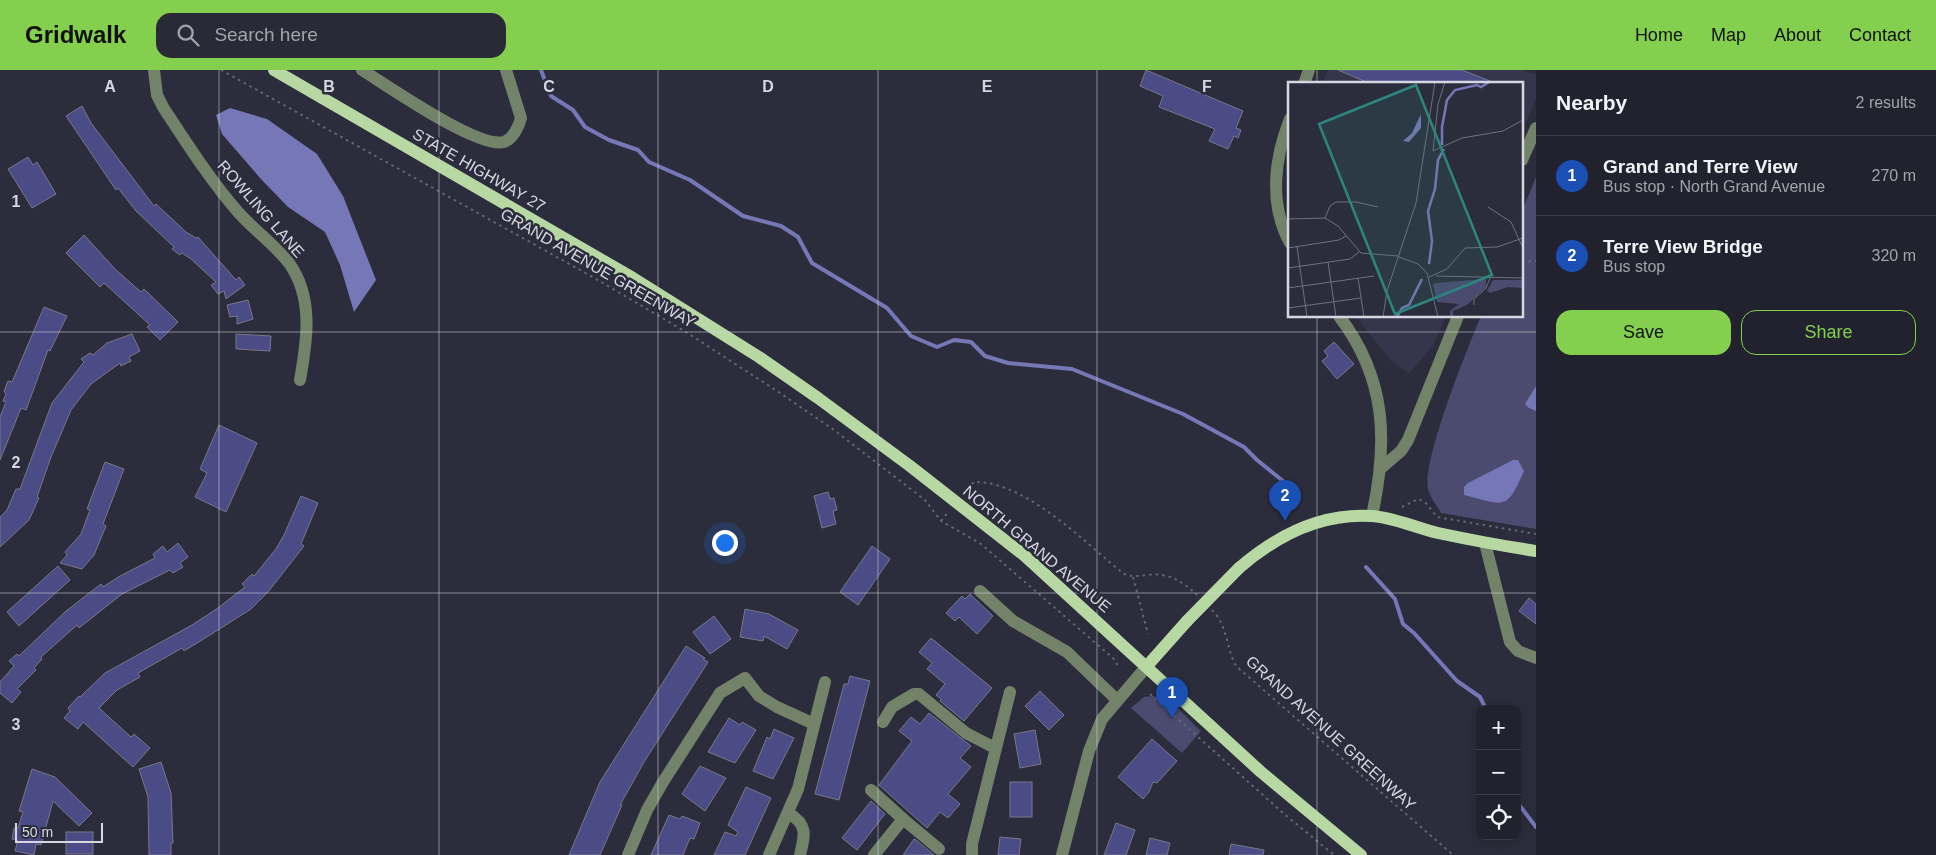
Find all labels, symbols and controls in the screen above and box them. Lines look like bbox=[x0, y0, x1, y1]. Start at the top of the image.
search box bbox=[156, 13, 506, 58]
text: Gridwalk bbox=[25, 21, 126, 48]
icon: search bbox=[174, 21, 202, 49]
text: Search here bbox=[214, 24, 318, 45]
text: Home bbox=[1635, 25, 1683, 45]
text: Map bbox=[1711, 25, 1746, 45]
text: About bbox=[1774, 25, 1821, 45]
text: Contact bbox=[1849, 25, 1911, 45]
text: A bbox=[104, 78, 116, 95]
text: B bbox=[323, 78, 335, 95]
text: C bbox=[543, 78, 555, 95]
text: D bbox=[762, 78, 774, 95]
text: E bbox=[982, 78, 993, 95]
text: F bbox=[1202, 78, 1212, 95]
inset map bbox=[1288, 82, 1524, 318]
text: Nearby bbox=[1556, 91, 1627, 114]
text: 2 results bbox=[1856, 94, 1916, 111]
street label: STATE HIGHWAY 27 bbox=[410, 125, 548, 215]
text: Grand and Terre View bbox=[1603, 156, 1798, 177]
street label: ROWLING LANE bbox=[214, 157, 308, 261]
text: 1 bbox=[1568, 167, 1576, 184]
text: 270 m bbox=[1872, 167, 1916, 184]
text: Bus stop · North Grand Avenue bbox=[1603, 178, 1825, 195]
text: 1 bbox=[12, 193, 21, 210]
street label: GRAND AVENUE GREENWAY bbox=[498, 205, 699, 331]
text: Terre View Bridge bbox=[1603, 236, 1763, 257]
text: 2 bbox=[1568, 247, 1576, 264]
text: 320 m bbox=[1872, 247, 1916, 264]
text: Bus stop bbox=[1603, 258, 1665, 275]
button: Save bbox=[1556, 310, 1731, 355]
button: Share bbox=[1741, 310, 1916, 355]
text: 2 bbox=[12, 454, 21, 471]
pin: 2 bbox=[1269, 480, 1301, 521]
street label: NORTH GRAND AVENUE bbox=[960, 482, 1114, 616]
your location bbox=[712, 530, 738, 556]
street label: GRAND AVENUE GREENWAY bbox=[1243, 652, 1419, 814]
pin: 1 bbox=[1156, 677, 1188, 718]
map controls bbox=[1476, 705, 1521, 840]
button: + bbox=[1476, 705, 1521, 750]
text: 3 bbox=[12, 716, 21, 733]
button: − bbox=[1476, 750, 1521, 795]
button: locate bbox=[1476, 795, 1521, 840]
scale bar bbox=[15, 820, 102, 843]
text: 50 m bbox=[22, 824, 53, 840]

